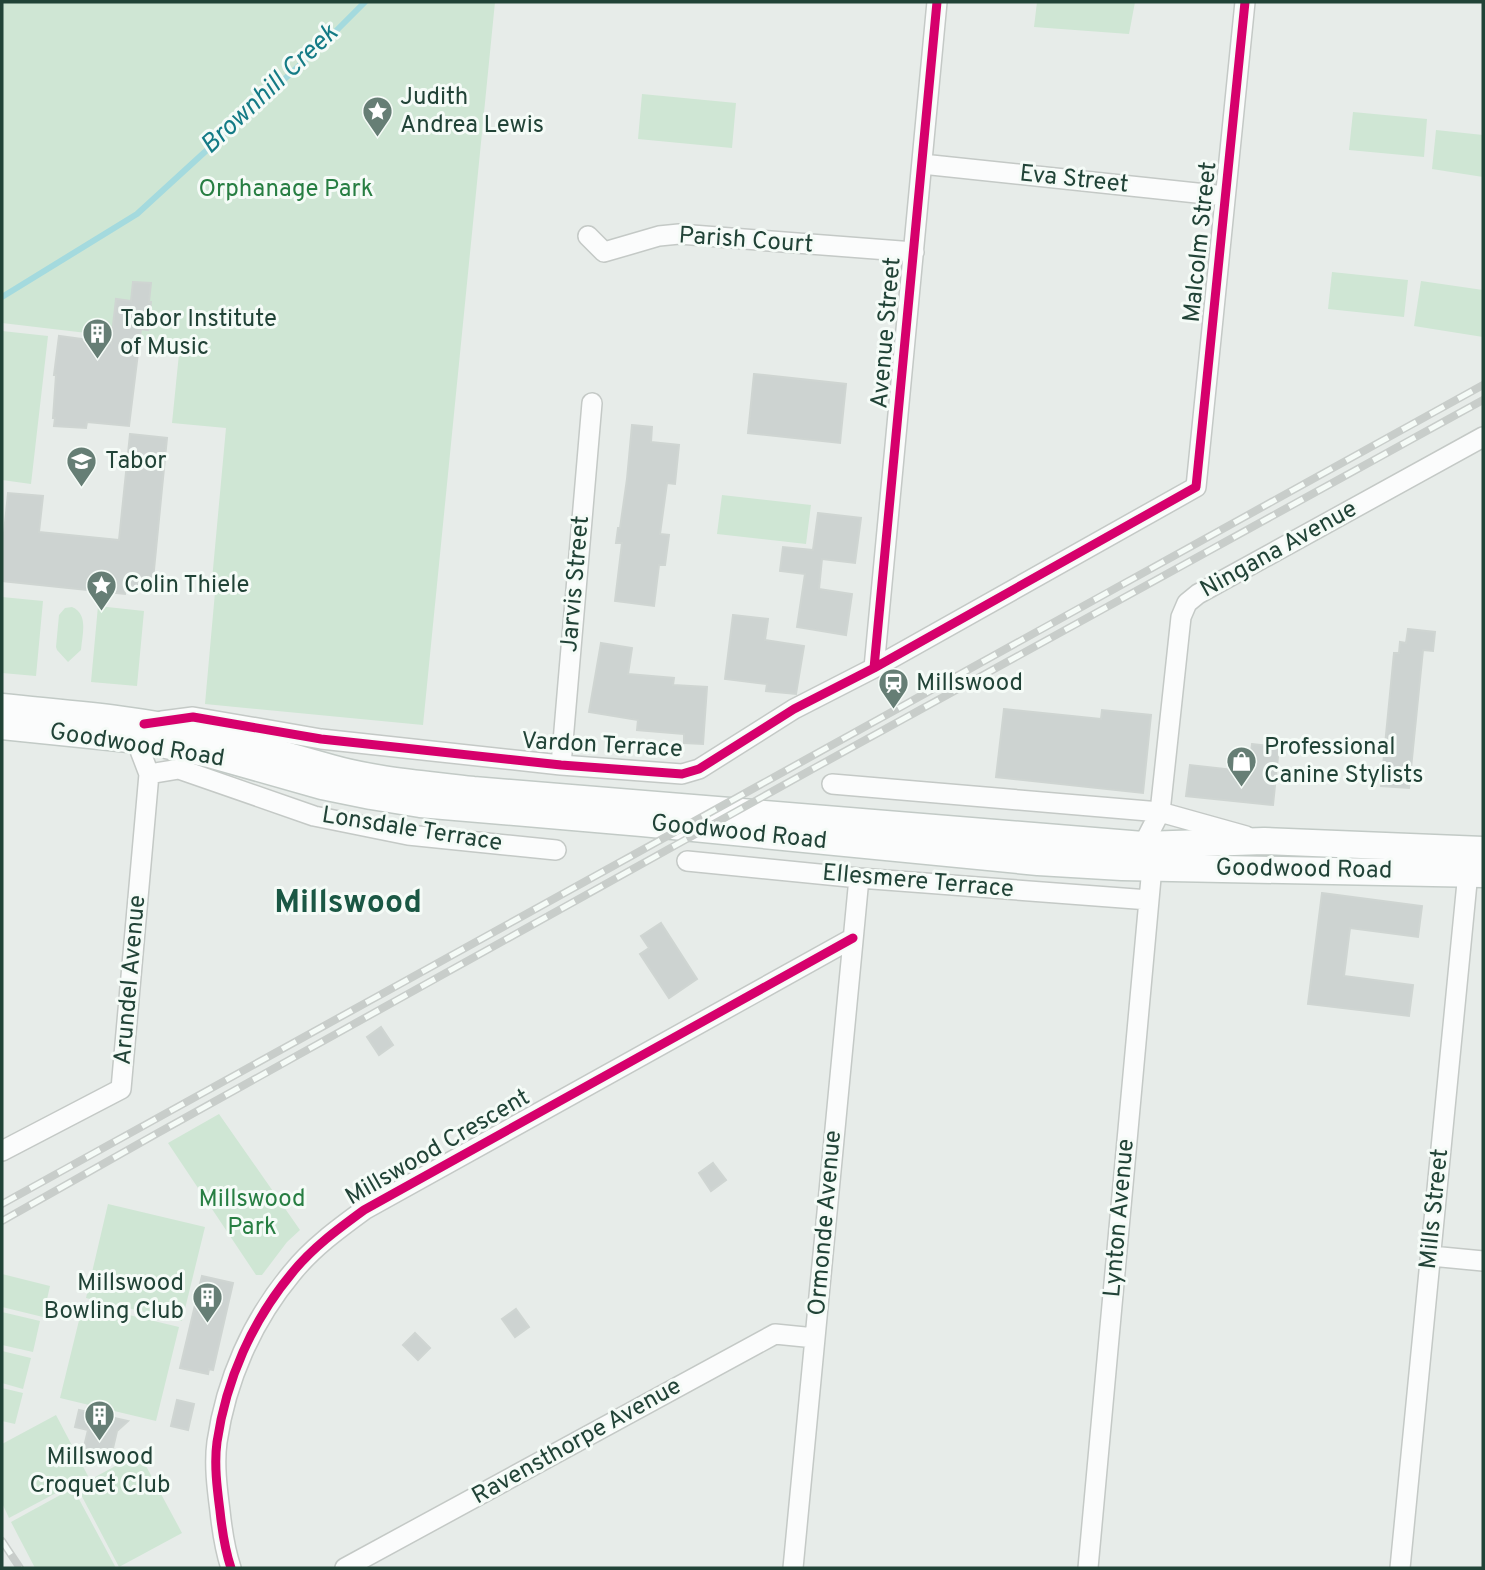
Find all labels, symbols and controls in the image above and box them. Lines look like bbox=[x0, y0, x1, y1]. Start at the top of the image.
water label: Brownhill Creek bbox=[194, 17, 346, 162]
place label: Judith Andrea Lewis bbox=[400, 83, 544, 141]
place icon: Judith Andrea Lewis bbox=[360, 95, 394, 139]
street label: Eva Street bbox=[1018, 159, 1130, 201]
street label: Malcolm Street bbox=[1178, 160, 1224, 324]
park label: Orphanage Park bbox=[198, 175, 374, 205]
street label: Parish Court bbox=[678, 221, 814, 261]
street label: Avenue Street bbox=[865, 256, 909, 410]
place label: Tabor Institute of Music bbox=[120, 305, 277, 363]
building icon: Tabor Institute of Music bbox=[80, 317, 114, 361]
school or university icon: Tabor bbox=[65, 445, 99, 489]
place label: Tabor bbox=[105, 447, 167, 477]
street label: Ningana Avenue bbox=[1195, 495, 1363, 605]
street label: Jarvis Street bbox=[555, 514, 597, 654]
place icon: Colin Thiele bbox=[84, 569, 118, 613]
place label: Colin Thiele bbox=[124, 571, 249, 601]
station icon: Millswood bbox=[876, 667, 910, 711]
place label: Millswood bbox=[916, 669, 1023, 699]
street label: Goodwood Road bbox=[47, 717, 227, 775]
street label: Vardon Terrace bbox=[520, 727, 684, 765]
place label: Professional Canine Stylists bbox=[1264, 733, 1423, 791]
shop icon: Professional Canine Stylists bbox=[1224, 745, 1258, 789]
street label: Lonsdale Terrace bbox=[320, 801, 504, 859]
street label: Goodwood Road bbox=[650, 809, 828, 857]
street label: Goodwood Road bbox=[1215, 853, 1393, 887]
street label: Ellesmere Terrace bbox=[821, 859, 1015, 905]
district label: Millswood bbox=[274, 884, 422, 924]
street label: Arundel Avenue bbox=[109, 894, 153, 1066]
street label: Millswood Crescent bbox=[340, 1083, 536, 1213]
street label: Ormonde Avenue bbox=[803, 1129, 849, 1317]
street label: Lynton Avenue bbox=[1098, 1137, 1142, 1299]
street label: Mills Street bbox=[1414, 1147, 1456, 1271]
park label: Millswood Park bbox=[199, 1185, 305, 1243]
place label: Millswood Bowling Club bbox=[44, 1269, 184, 1327]
building icon: Millswood Bowling Club bbox=[190, 1281, 224, 1325]
street label: Ravensthorpe Avenue bbox=[467, 1372, 687, 1512]
building icon: Millswood Croquet Club bbox=[83, 1399, 117, 1443]
place label: Millswood Croquet Club bbox=[29, 1443, 171, 1501]

